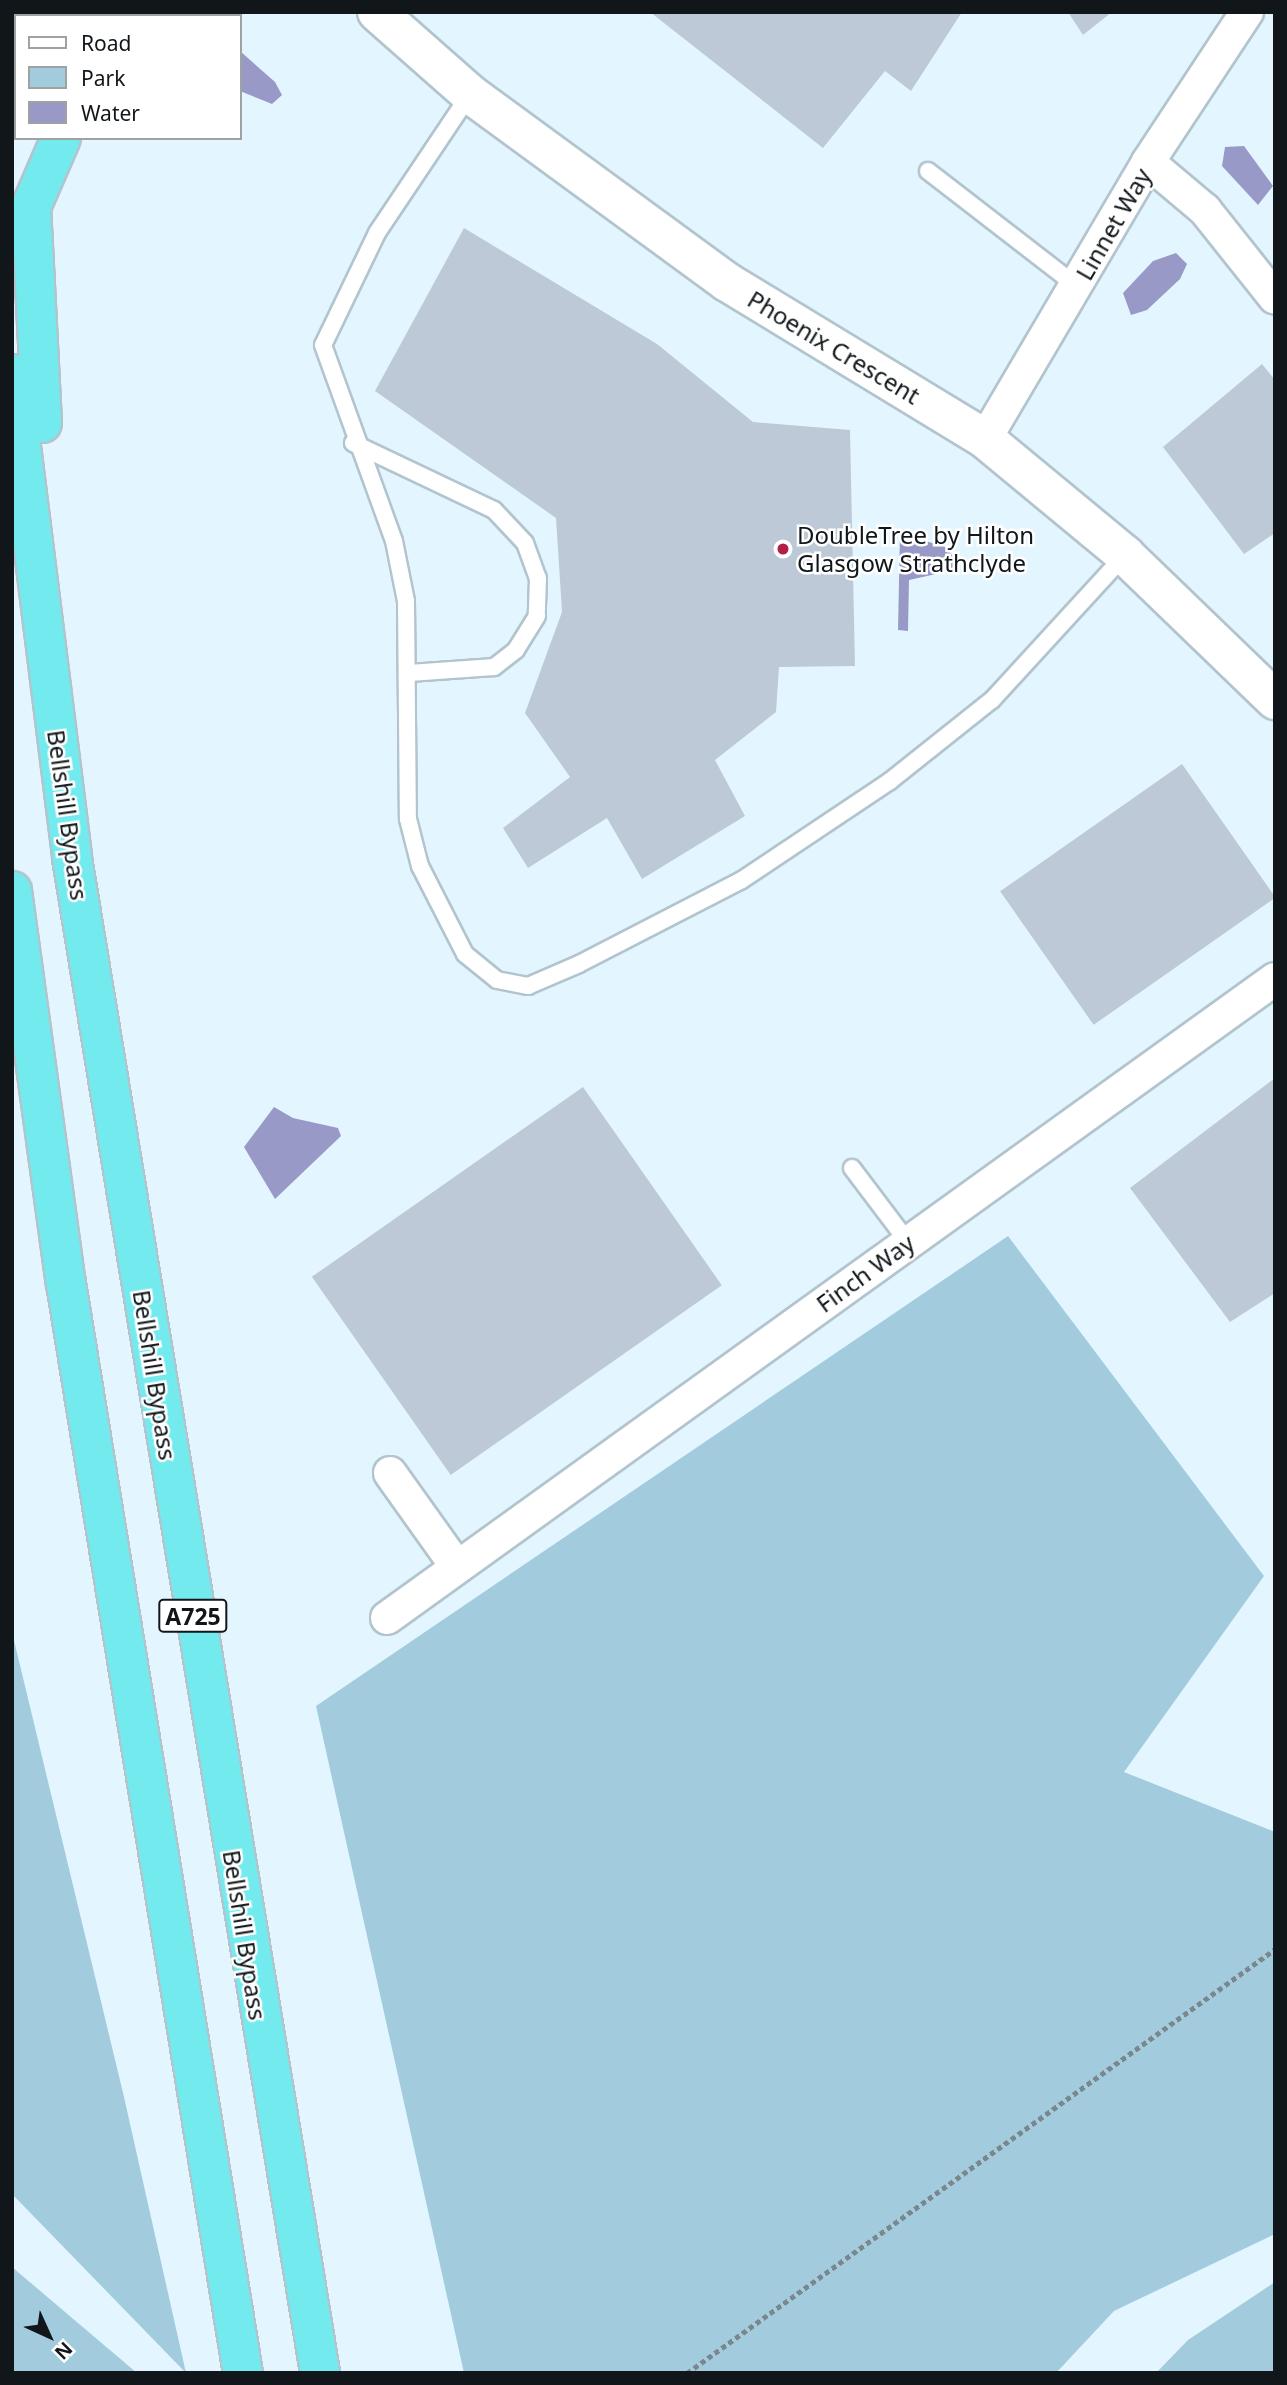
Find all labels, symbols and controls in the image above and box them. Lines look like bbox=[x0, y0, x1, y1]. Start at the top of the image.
legend bbox=[14, 14, 242, 140]
text: Road bbox=[81, 29, 131, 57]
text: Park bbox=[81, 64, 125, 92]
text: Water bbox=[81, 99, 140, 127]
street label: Linnet Way bbox=[1069, 163, 1157, 285]
street label: Phoenix Crescent bbox=[743, 284, 925, 410]
place label: DoubleTree by Hilton Glasgow Strathclyde bbox=[797, 521, 1034, 577]
marker: DoubleTree by Hilton Glasgow Strathclyde bbox=[775, 541, 791, 557]
street label: Bellshill Bypass bbox=[42, 728, 94, 902]
street label: Finch Way bbox=[811, 1228, 919, 1318]
street label: Bellshill Bypass bbox=[127, 1288, 183, 1462]
road number: A725 bbox=[158, 1596, 228, 1636]
street label: Bellshill Bypass bbox=[217, 1848, 273, 2022]
north arrow bbox=[14, 2301, 84, 2371]
text: N bbox=[49, 2336, 79, 2365]

